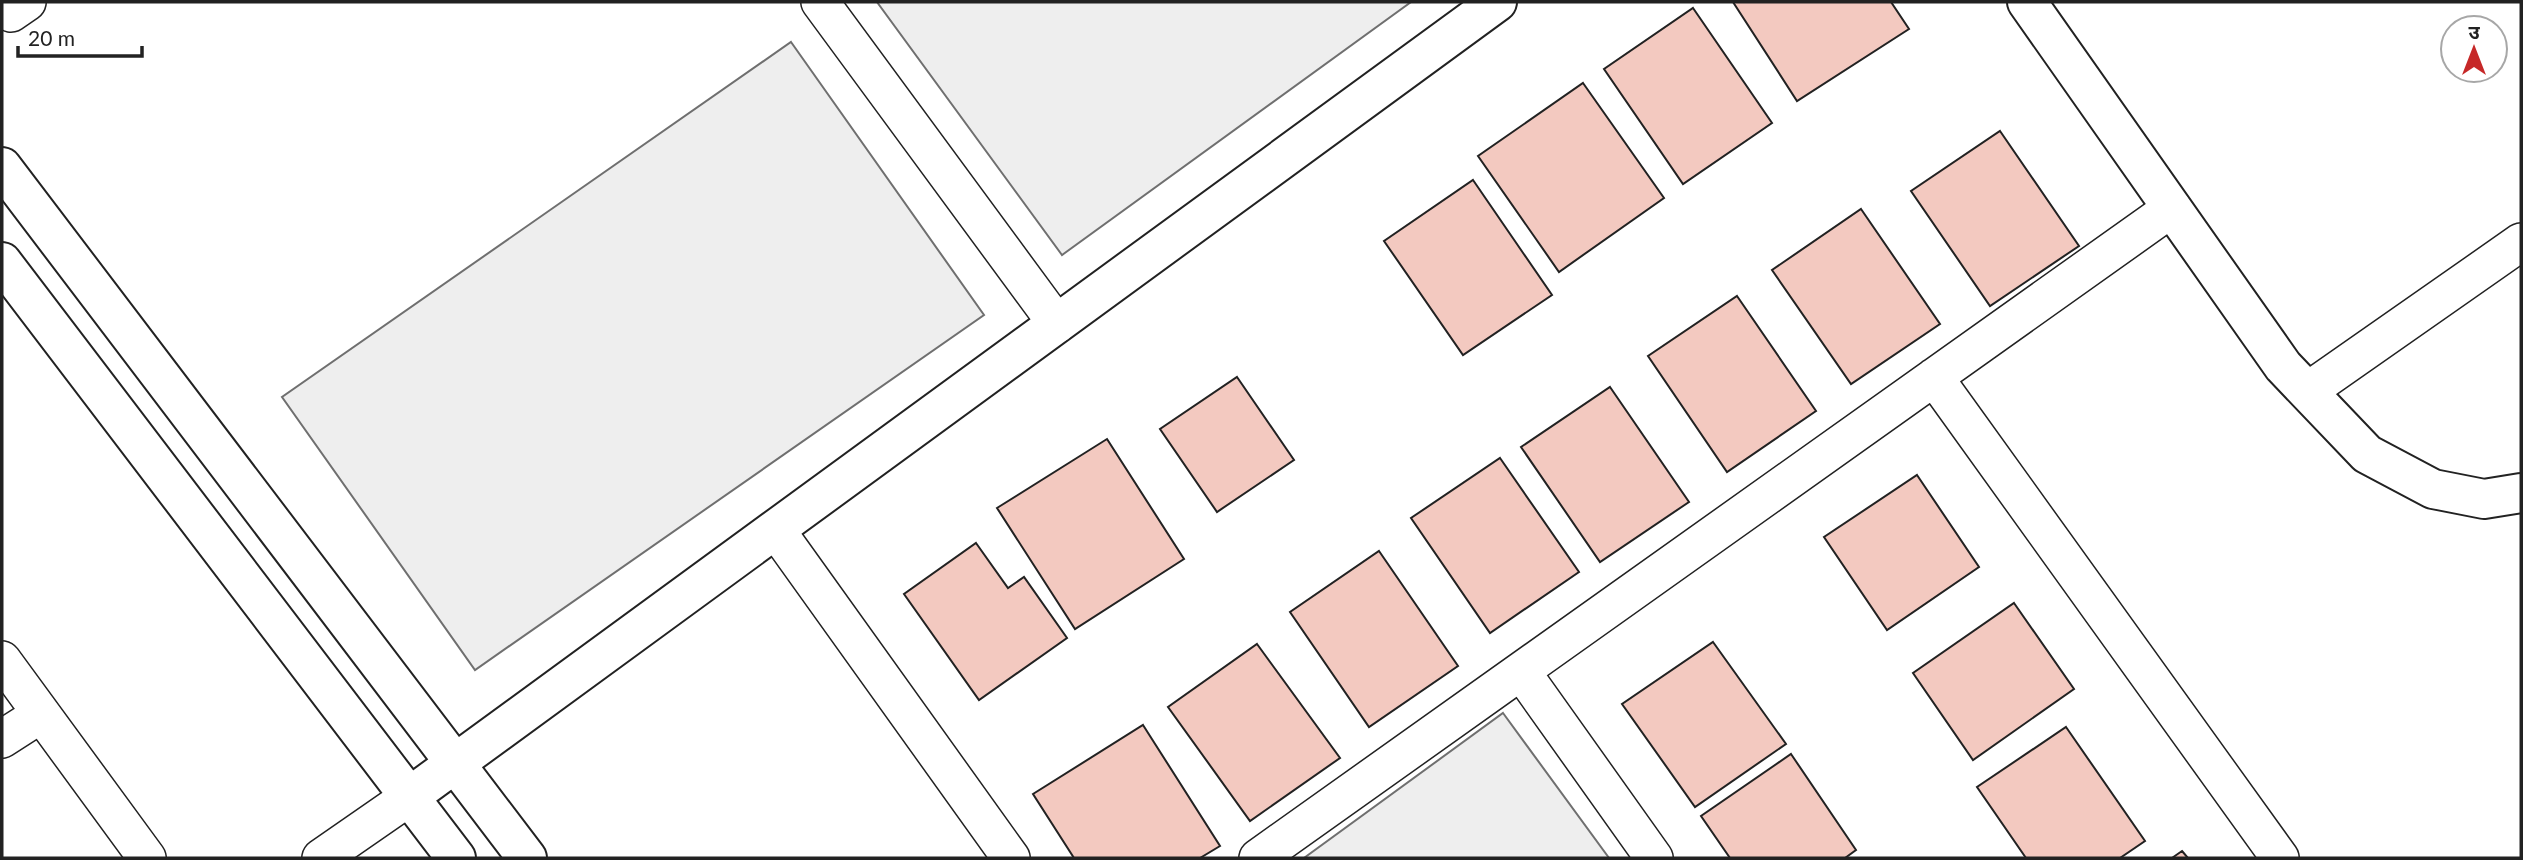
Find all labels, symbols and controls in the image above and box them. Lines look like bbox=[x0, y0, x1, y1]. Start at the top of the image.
scale bar bbox=[18, 14, 142, 58]
north arrow bbox=[2439, 14, 2509, 84]
text: उ bbox=[2468, 20, 2480, 43]
text: 20 m bbox=[28, 25, 75, 50]

